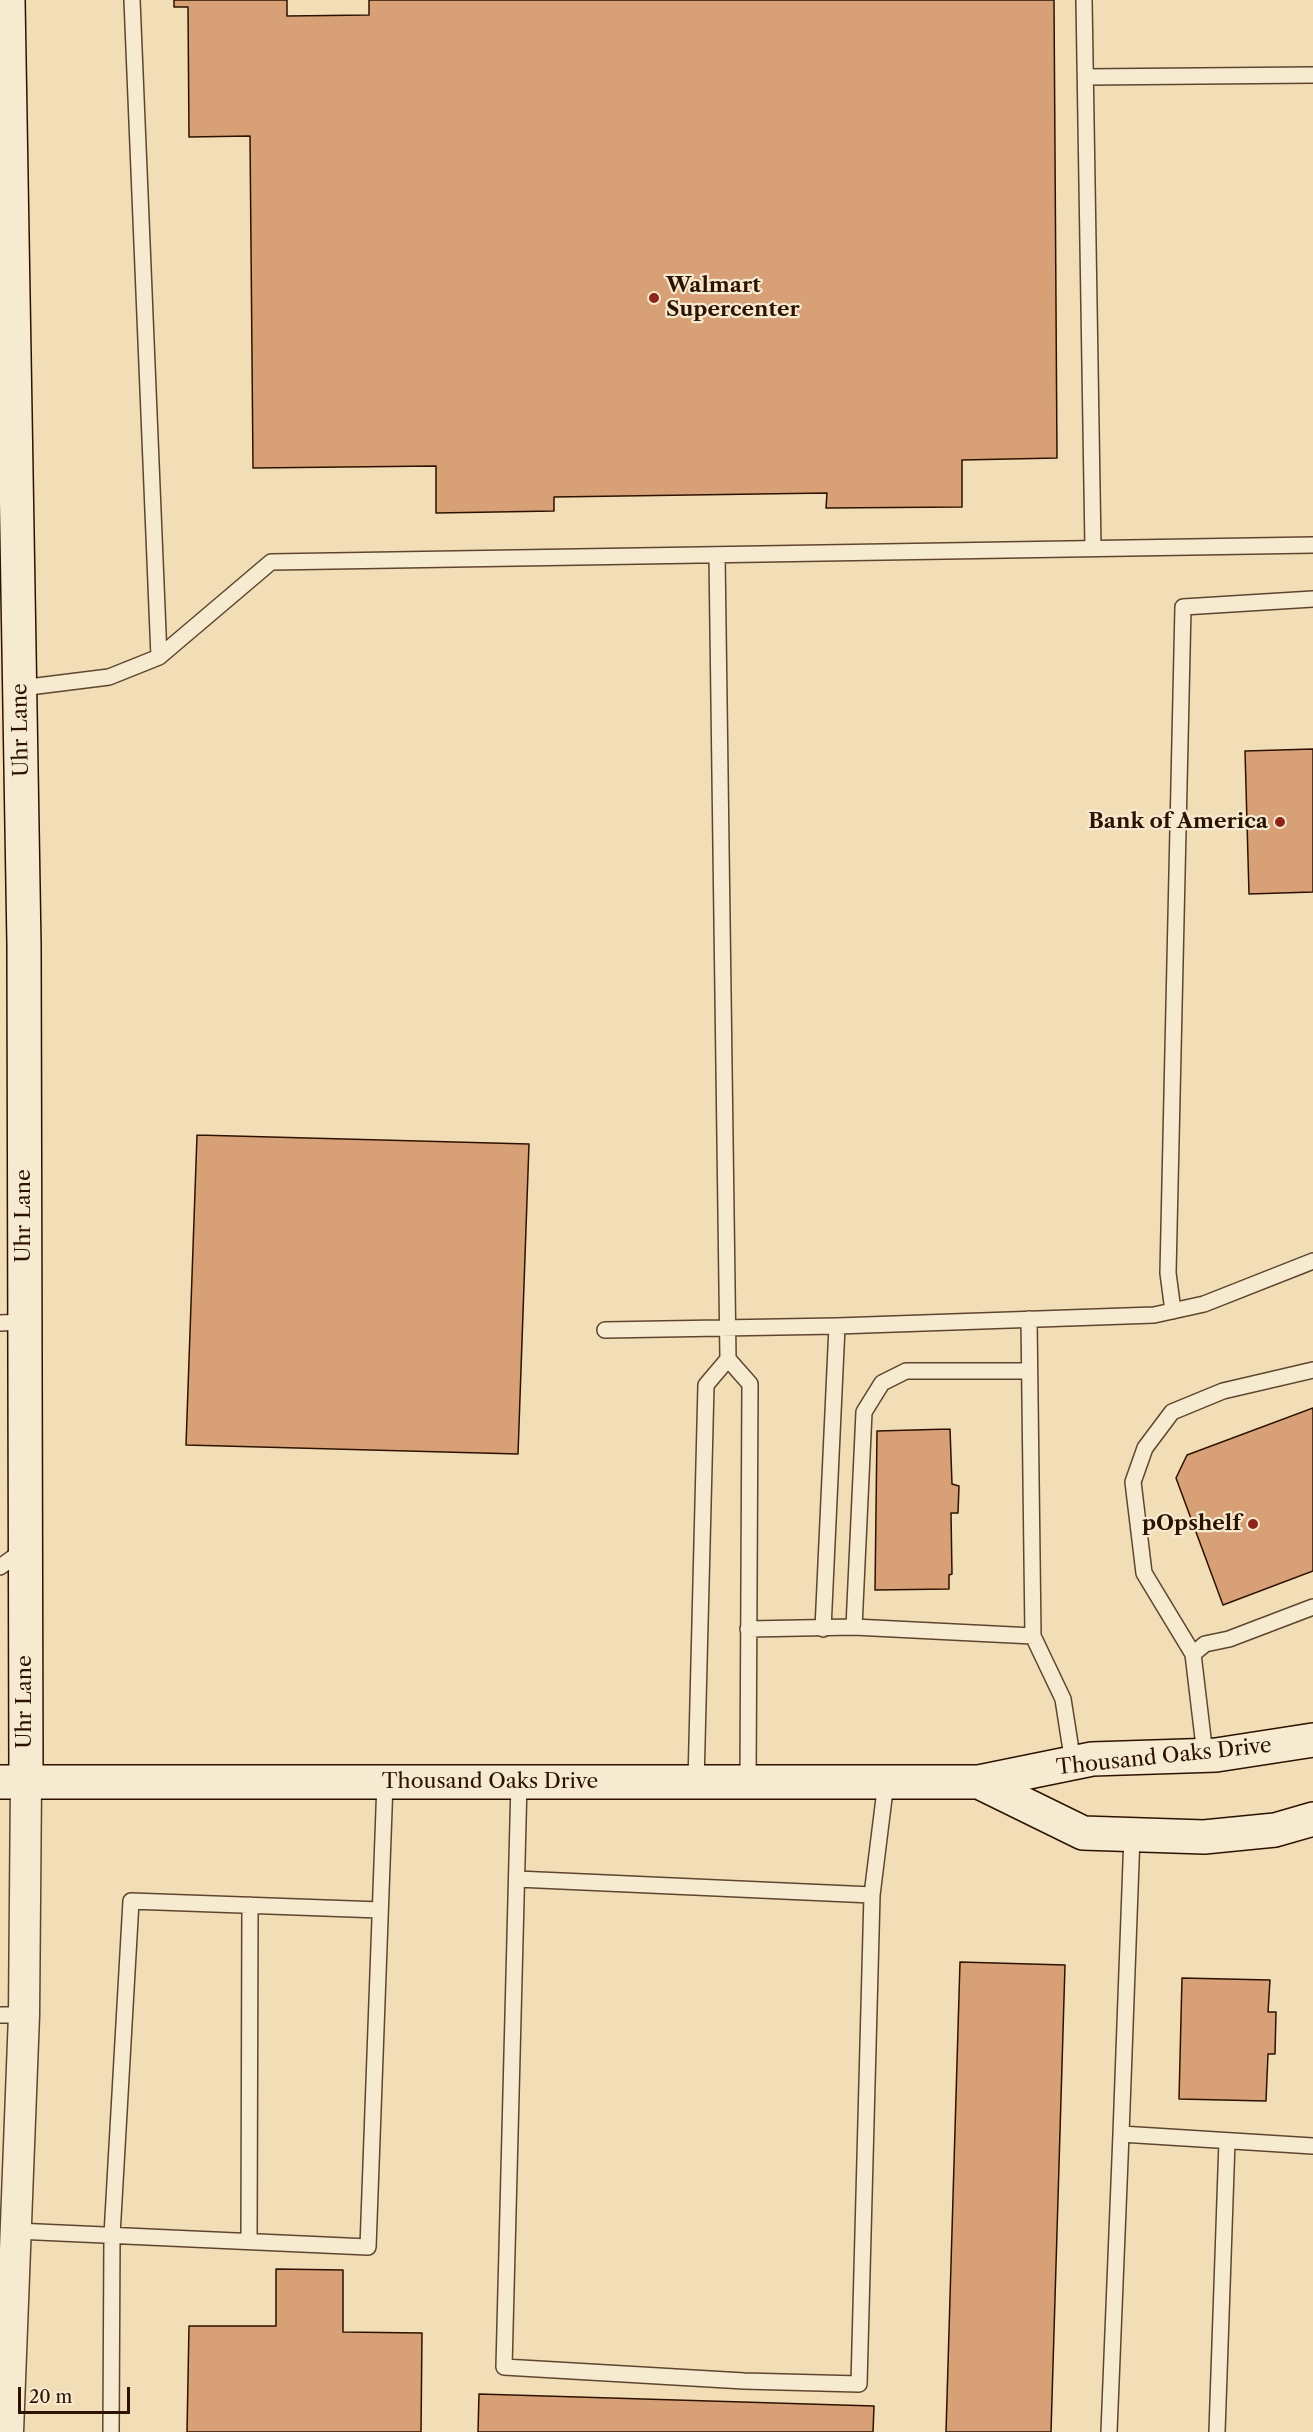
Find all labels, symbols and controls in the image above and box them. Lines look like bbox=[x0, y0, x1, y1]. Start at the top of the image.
place label: Walmart Supercenter bbox=[666, 273, 800, 323]
marker: Walmart Supercenter bbox=[647, 291, 661, 305]
street label: Uhr Lane bbox=[8, 683, 34, 777]
place label: Bank of America bbox=[1088, 809, 1268, 835]
marker: Bank of America bbox=[1273, 815, 1287, 829]
street label: Uhr Lane bbox=[11, 1169, 37, 1263]
place label: pOpshelf bbox=[1142, 1511, 1241, 1537]
marker: pOpshelf bbox=[1246, 1517, 1260, 1531]
street label: Uhr Lane bbox=[12, 1655, 38, 1749]
street label: Thousand Oaks Drive bbox=[1055, 1733, 1273, 1781]
street label: Thousand Oaks Drive bbox=[382, 1769, 598, 1795]
scale bar bbox=[21, 2375, 134, 2413]
text: 20 m bbox=[29, 2386, 72, 2408]

